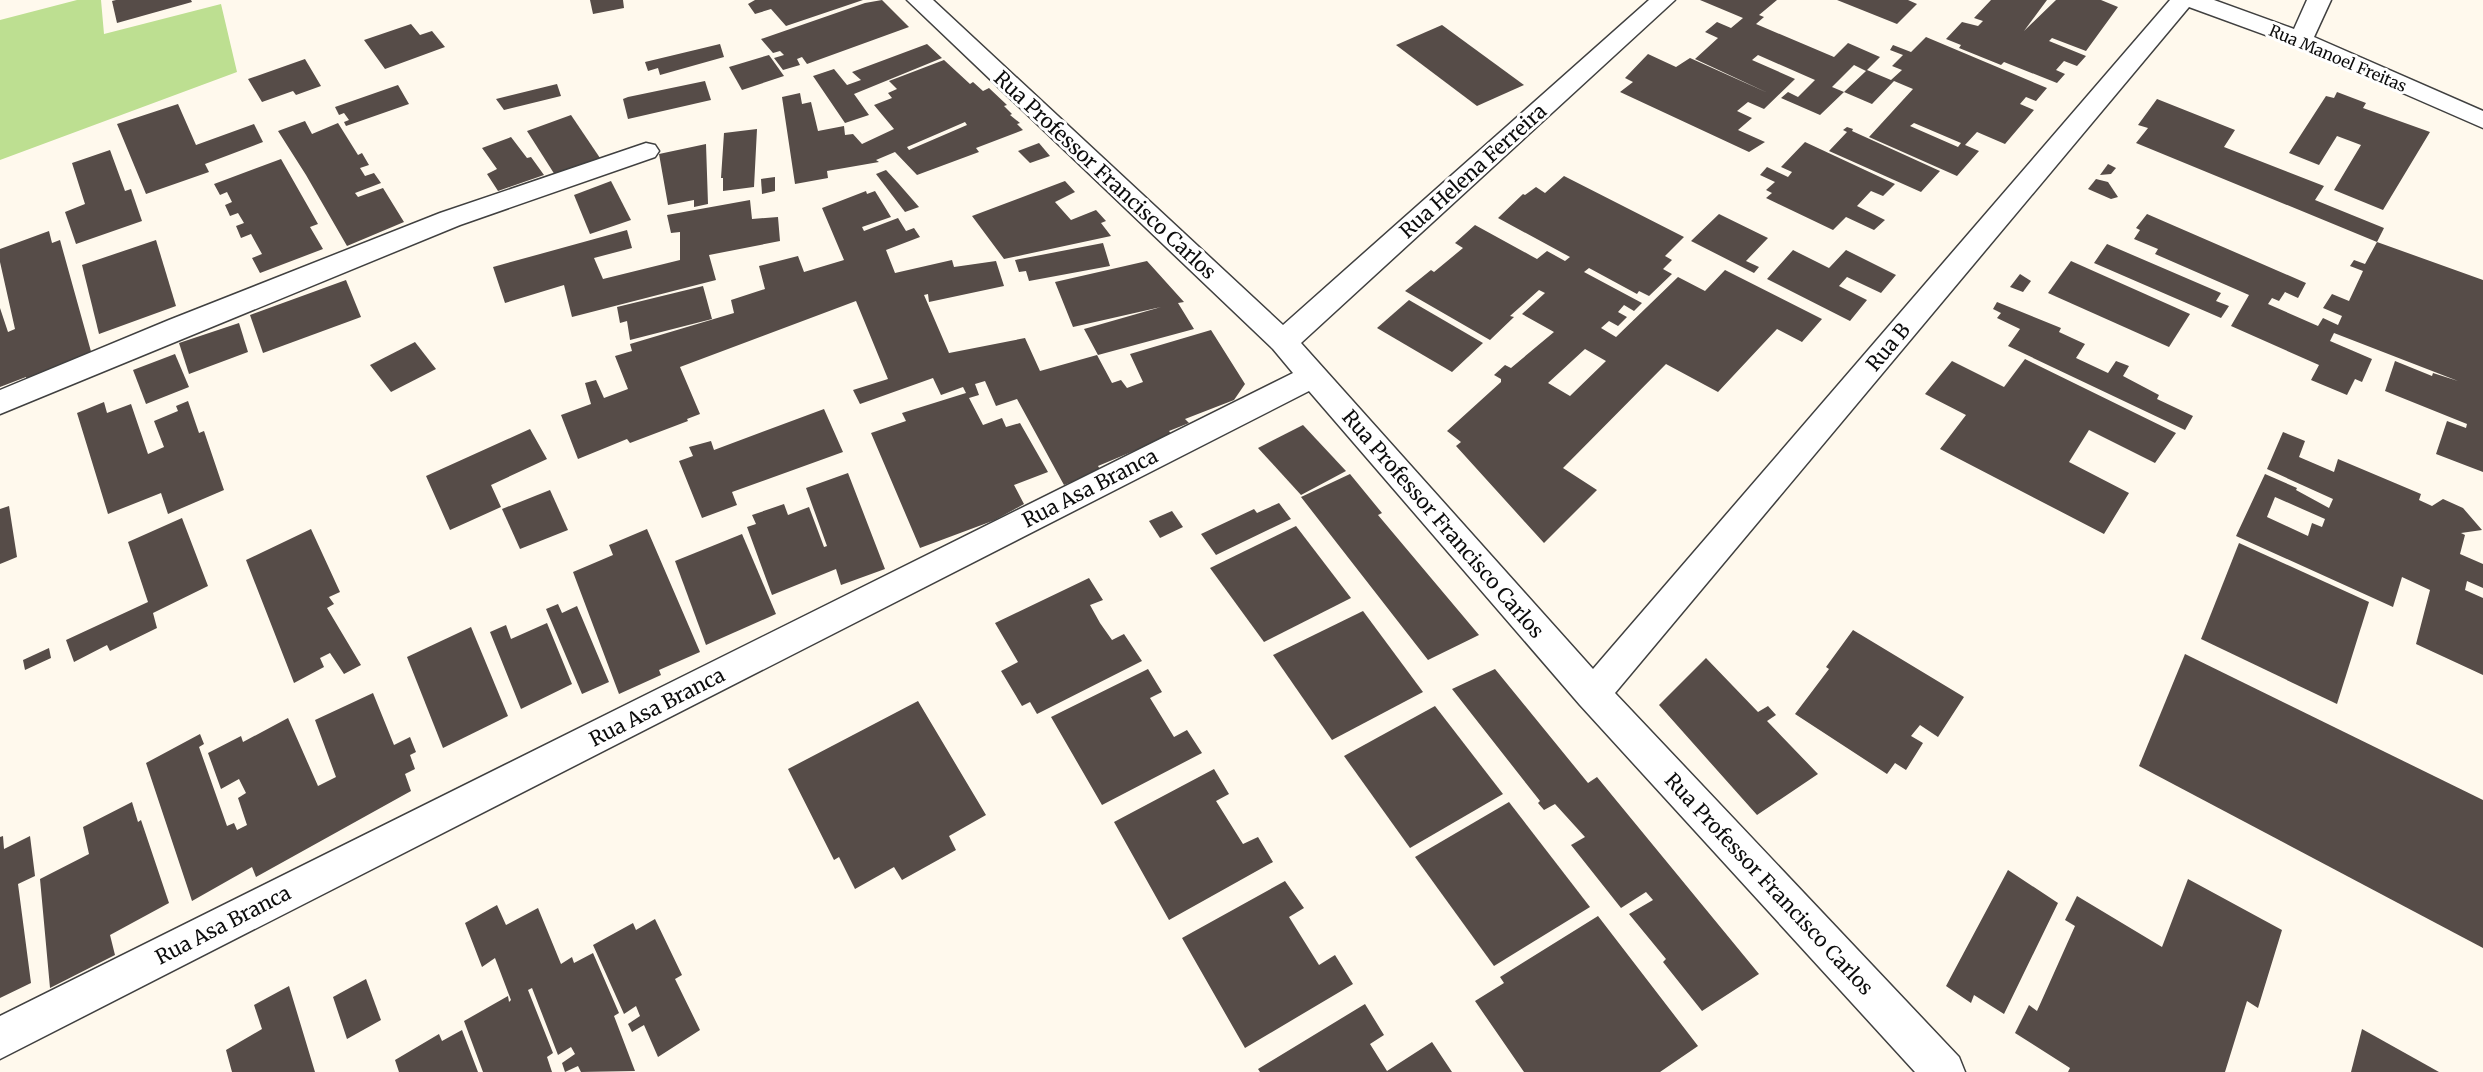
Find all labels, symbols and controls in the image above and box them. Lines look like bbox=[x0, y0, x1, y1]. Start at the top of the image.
street label: Rua Manoel Freitas bbox=[2266, 20, 2410, 96]
street label: Rua Professor Francisco Carlos bbox=[989, 65, 1222, 284]
street label: Rua Helena Ferreira bbox=[1394, 98, 1551, 243]
street label: Rua B bbox=[1860, 318, 1915, 376]
street label: Rua Professor Francisco Carlos bbox=[1337, 404, 1549, 643]
street label: Rua Asa Branca bbox=[1018, 443, 1162, 532]
street label: Rua Asa Branca bbox=[585, 662, 729, 751]
street label: Rua Professor Francisco Carlos bbox=[1660, 767, 1879, 1000]
street label: Rua Asa Branca bbox=[151, 880, 295, 969]

